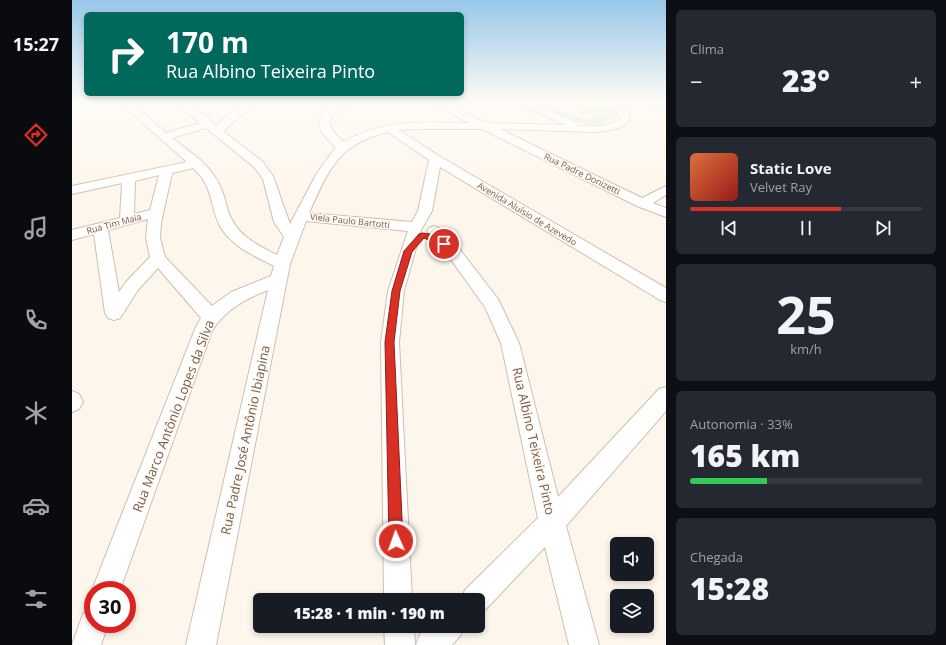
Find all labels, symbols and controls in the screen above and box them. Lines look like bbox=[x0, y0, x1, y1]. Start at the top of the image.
text: 170 m bbox=[166, 23, 249, 61]
icon: right bbox=[100, 28, 152, 80]
text: 15:27 bbox=[13, 32, 59, 56]
text: Clima bbox=[690, 40, 724, 58]
text: Rua Albino Teixeira Pinto bbox=[166, 59, 375, 83]
text: 23° bbox=[782, 60, 830, 101]
text: − bbox=[690, 66, 703, 96]
text: + bbox=[909, 66, 922, 96]
icon: directions bbox=[22, 121, 50, 149]
street label: Rua Padre Donizetti bbox=[542, 149, 622, 198]
text: Static Love bbox=[750, 158, 832, 178]
text: Velvet Ray bbox=[750, 178, 812, 196]
street label: Avenida Aluísio de Azevedo bbox=[475, 179, 580, 249]
street label: Rua Tim Maia bbox=[85, 210, 143, 237]
street label: Viela Paulo Bartotti bbox=[310, 210, 391, 231]
icon: music bbox=[22, 214, 50, 242]
icon: previous bbox=[718, 217, 740, 239]
icon: pause bbox=[795, 217, 817, 239]
icon: next bbox=[872, 217, 894, 239]
pin bbox=[427, 227, 461, 261]
icon: arrive bbox=[433, 233, 455, 255]
text: 25 bbox=[776, 278, 836, 349]
icon: phone bbox=[22, 306, 50, 334]
street label: Rua Marco Antônio Lopes da Silva bbox=[128, 317, 218, 515]
text: km/h bbox=[790, 340, 822, 358]
street label: Rua Padre José Antônio Ibiapina bbox=[216, 344, 274, 536]
street label: Rua Albino Teixeira Pinto bbox=[508, 365, 560, 517]
icon: climate bbox=[22, 399, 50, 427]
text: Autonomia · 33% bbox=[690, 415, 793, 433]
text: 165 km bbox=[690, 435, 800, 476]
icon: car bbox=[22, 492, 50, 520]
position arrow bbox=[375, 520, 417, 562]
map controls bbox=[610, 537, 654, 633]
button: sound bbox=[610, 537, 654, 581]
text: Chegada bbox=[690, 548, 743, 566]
text: 15:28 bbox=[690, 568, 769, 609]
speed limit sign: 30 bbox=[84, 581, 136, 633]
icon: filters bbox=[22, 585, 50, 613]
button: layers bbox=[610, 589, 654, 633]
text: 15:28 · 1 min · 190 m bbox=[293, 603, 445, 623]

